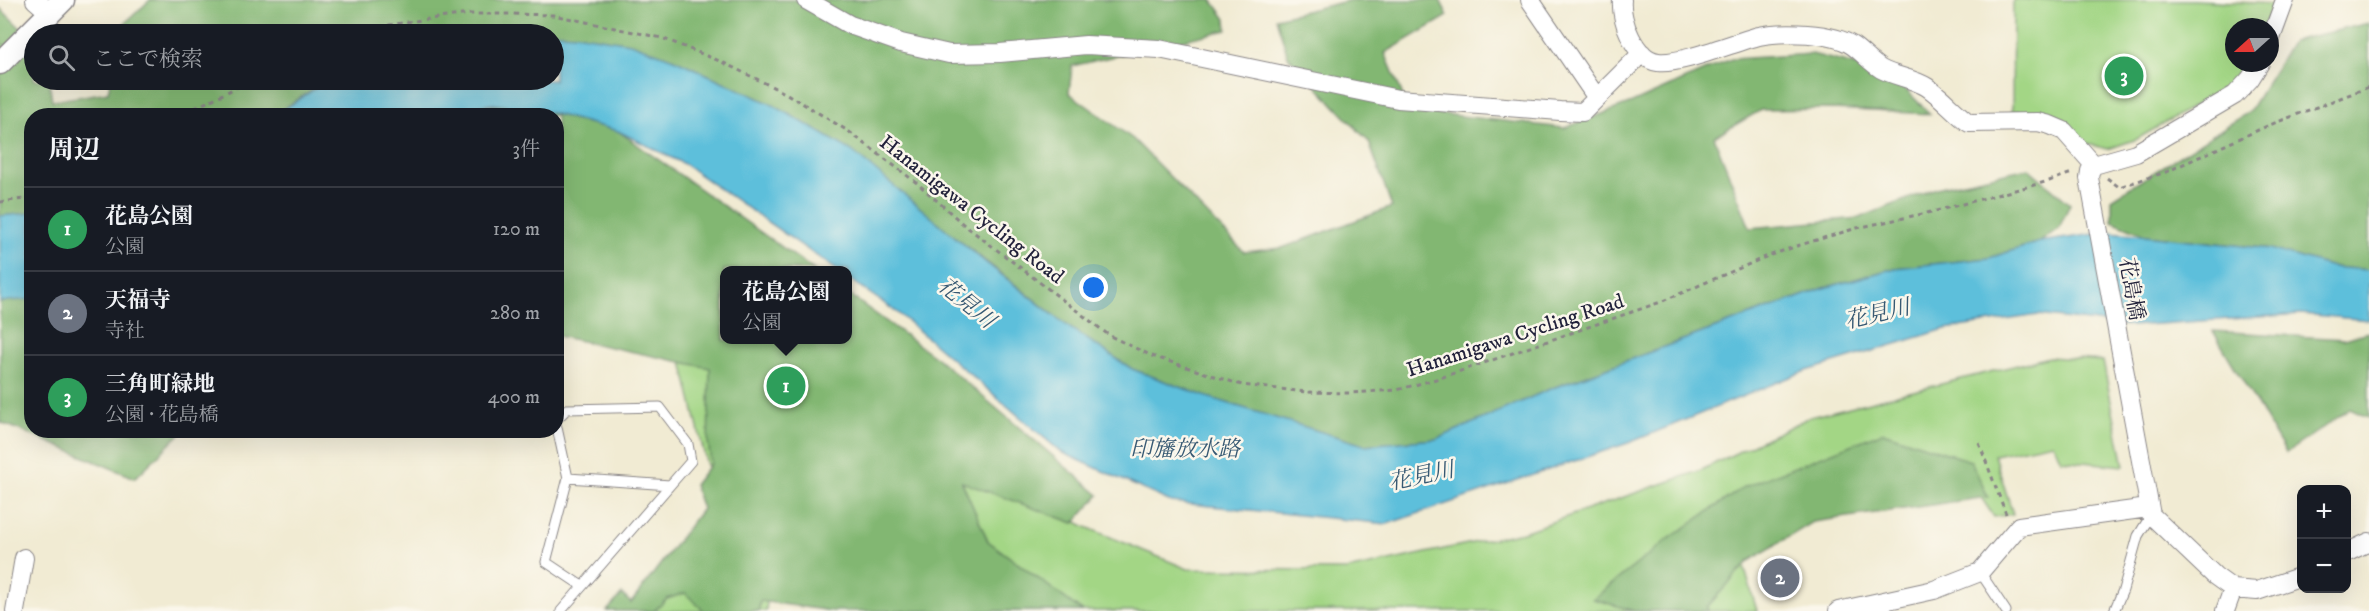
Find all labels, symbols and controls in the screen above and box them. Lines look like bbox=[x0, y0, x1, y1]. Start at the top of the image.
north arrow bbox=[2225, 18, 2279, 72]
search box bbox=[24, 24, 564, 90]
icon: search bbox=[45, 41, 78, 74]
text: ここで検索 bbox=[93, 46, 203, 73]
pin: 3 bbox=[2104, 54, 2144, 98]
street label: Hanamigawa Cycling Road bbox=[874, 130, 1069, 290]
text: 周辺 bbox=[48, 134, 100, 167]
text: 3件 bbox=[513, 137, 540, 162]
text: 花島公園 bbox=[105, 203, 193, 230]
text: 1 bbox=[64, 217, 71, 242]
text: 120 m bbox=[493, 217, 540, 242]
text: 公園 bbox=[105, 235, 145, 260]
street label: 花島橋 bbox=[2113, 256, 2149, 322]
popup bbox=[720, 266, 852, 344]
water label: 花見川 bbox=[932, 272, 1002, 336]
your location bbox=[1079, 273, 1108, 302]
text: 花島公園 bbox=[742, 279, 830, 306]
text: 天福寺 bbox=[105, 287, 171, 314]
street label: Hanamigawa Cycling Road bbox=[1403, 288, 1628, 383]
water label: 花見川 bbox=[1842, 293, 1914, 335]
text: 2 bbox=[63, 301, 72, 326]
text: 280 m bbox=[490, 301, 540, 326]
text: 公園 bbox=[742, 311, 782, 336]
text: 寺社 bbox=[105, 319, 145, 344]
pin: 1 bbox=[766, 364, 806, 408]
text: 三角町緑地 bbox=[105, 371, 215, 398]
text: 3 bbox=[64, 385, 71, 410]
text: 400 m bbox=[488, 385, 540, 410]
text: 公園 · 花島橋 bbox=[105, 403, 218, 428]
water label: 印旛放水路 bbox=[1130, 436, 1242, 463]
water label: 花見川 bbox=[1386, 456, 1458, 497]
map controls bbox=[2297, 485, 2351, 593]
button: + bbox=[2297, 485, 2351, 539]
button: − bbox=[2297, 539, 2351, 593]
pin: 2 bbox=[1760, 556, 1800, 600]

